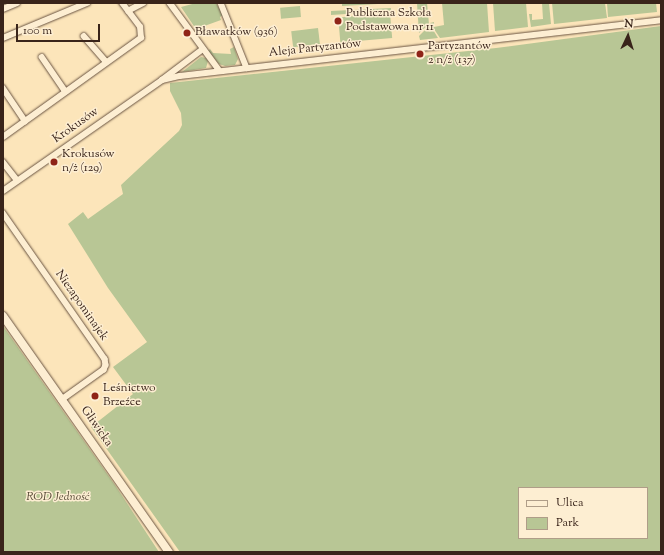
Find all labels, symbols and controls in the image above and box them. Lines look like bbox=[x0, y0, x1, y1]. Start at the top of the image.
place label: Publiczna Szkoła Podstawowa nr 11 bbox=[346, 7, 434, 35]
scale bar bbox=[18, 16, 102, 42]
marker: Publiczna Szkoła Podstawowa nr 11 bbox=[333, 16, 343, 26]
north arrow bbox=[608, 16, 648, 56]
text: N bbox=[624, 16, 634, 32]
text: 100 m bbox=[23, 22, 52, 40]
place label: Bławatków (936) bbox=[195, 26, 278, 40]
marker: Bławatków (936) bbox=[182, 28, 192, 38]
street label: Aleja Partyzantów bbox=[268, 37, 362, 61]
place label: Partyzantów 2 n/ż (137) bbox=[428, 40, 491, 68]
marker: Partyzantów 2 n/ż (137) bbox=[415, 49, 425, 59]
street label: Krokusów bbox=[50, 105, 102, 147]
place label: Krokusów n/ż (129) bbox=[62, 148, 115, 176]
marker: Krokusów n/ż (129) bbox=[49, 157, 59, 167]
street label: Niezapominajek bbox=[51, 268, 111, 344]
place label: Leśnictwo Brzeźce bbox=[103, 382, 156, 410]
marker: Leśnictwo Brzeźce bbox=[90, 391, 100, 401]
street label: Gliwicka bbox=[77, 404, 115, 450]
legend bbox=[518, 487, 648, 539]
park label: ROD Jedność bbox=[26, 491, 90, 505]
text: Ulica bbox=[556, 494, 583, 512]
text: Park bbox=[556, 514, 579, 532]

